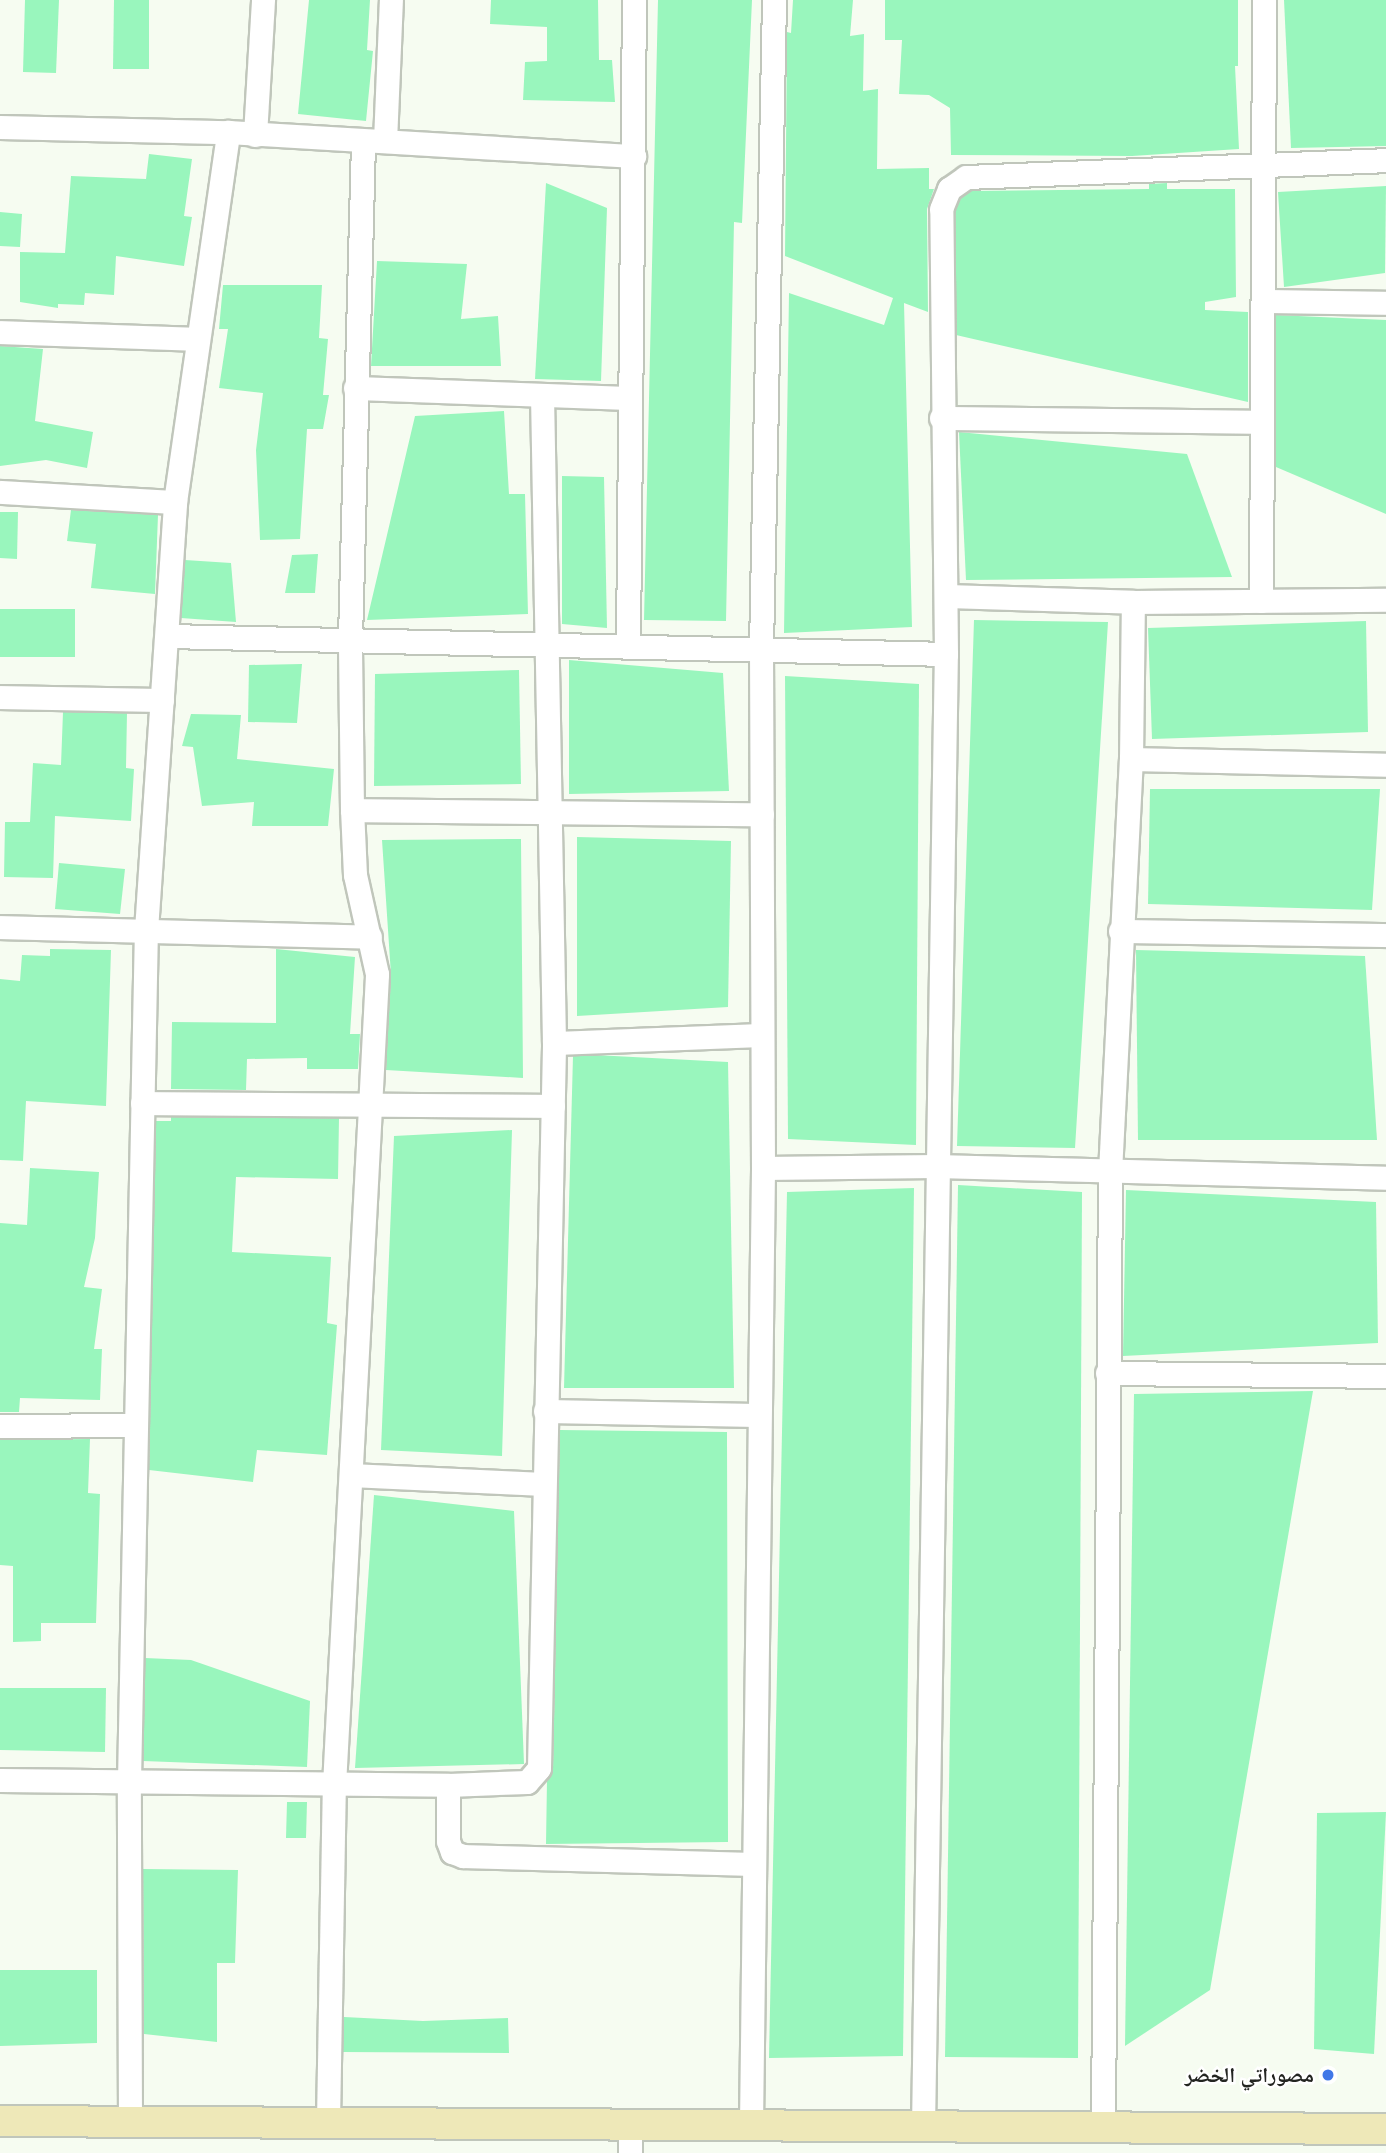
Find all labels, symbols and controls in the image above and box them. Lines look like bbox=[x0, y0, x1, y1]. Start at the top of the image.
place label: مصوراتي الخضر bbox=[1185, 2062, 1314, 2088]
marker: مصوراتي الخضر bbox=[1320, 2067, 1336, 2083]

